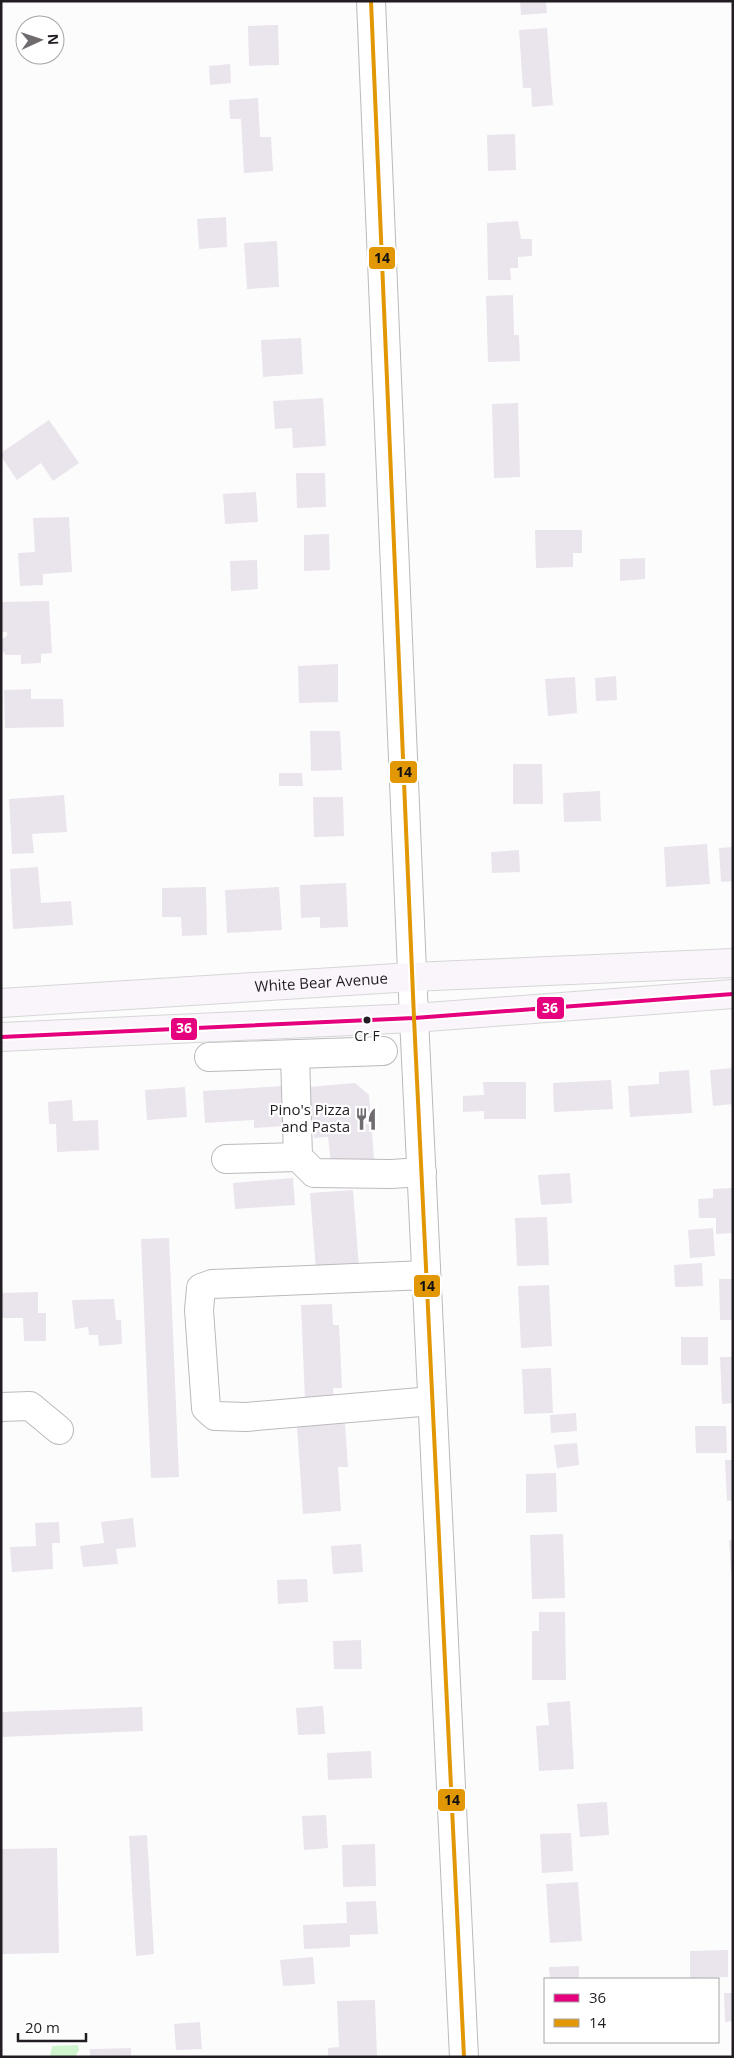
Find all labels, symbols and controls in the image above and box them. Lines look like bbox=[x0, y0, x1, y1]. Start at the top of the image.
north arrow bbox=[15, 15, 65, 65]
text: N bbox=[44, 33, 63, 45]
line badge: 14 bbox=[368, 246, 396, 270]
text: 14 bbox=[374, 248, 390, 267]
line badge: 14 bbox=[389, 760, 418, 784]
text: 14 bbox=[396, 762, 412, 781]
street label: White Bear Avenue bbox=[254, 968, 388, 996]
line badge: 36 bbox=[536, 996, 565, 1020]
text: 36 bbox=[542, 998, 558, 1017]
marker: Cr F bbox=[362, 1015, 372, 1025]
line badge: 36 bbox=[170, 1017, 198, 1041]
text: 36 bbox=[176, 1018, 192, 1037]
place label: Cr F bbox=[354, 1026, 380, 1045]
place label: Pino's Pizza and Pasta bbox=[269, 1099, 350, 1136]
restaurant icon: Pino's Pizza and Pasta bbox=[353, 1106, 379, 1132]
line badge: 14 bbox=[413, 1274, 441, 1298]
text: 14 bbox=[419, 1276, 435, 1295]
line badge: 14 bbox=[437, 1788, 466, 1812]
text: 14 bbox=[444, 1790, 460, 1809]
legend bbox=[544, 1978, 719, 2043]
text: 36 bbox=[589, 1987, 606, 2007]
scale bar bbox=[18, 2010, 85, 2042]
text: 14 bbox=[589, 2012, 607, 2032]
text: 20 m bbox=[25, 2017, 60, 2037]

